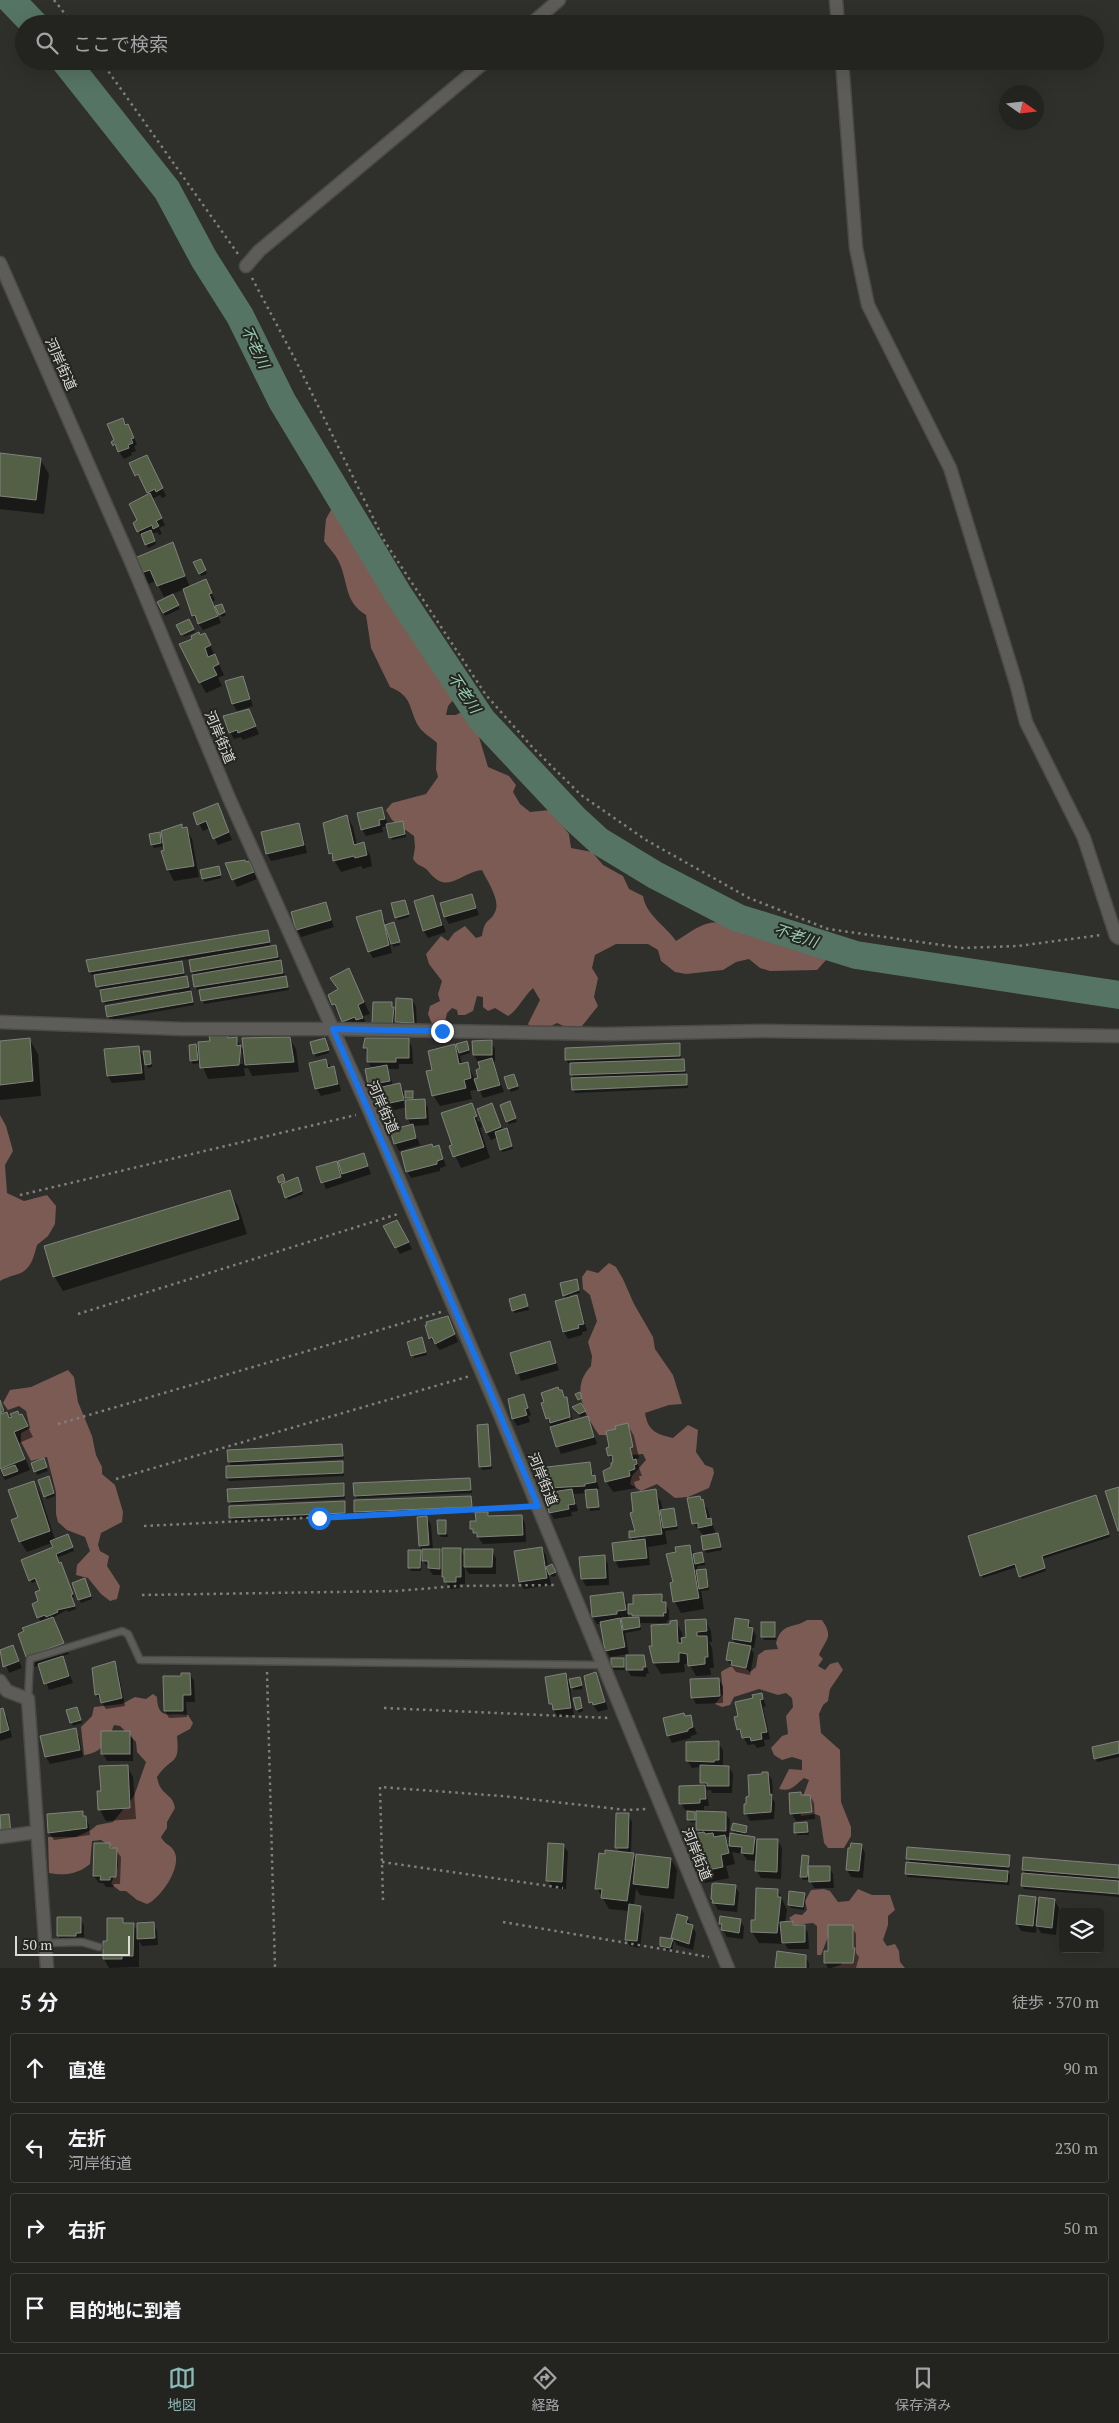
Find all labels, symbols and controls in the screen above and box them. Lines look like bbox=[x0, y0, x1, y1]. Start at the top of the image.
search box bbox=[15, 15, 1104, 70]
icon: search bbox=[33, 29, 61, 57]
text: ここで検索 bbox=[73, 31, 168, 56]
north arrow bbox=[999, 85, 1044, 130]
water label: 不老川 bbox=[237, 322, 276, 373]
street label: 河岸街道 bbox=[41, 334, 82, 393]
water label: 不老川 bbox=[444, 668, 487, 718]
street label: 河岸街道 bbox=[201, 707, 240, 766]
water label: 不老川 bbox=[772, 919, 823, 952]
route end bbox=[431, 1020, 454, 1043]
street label: 河岸街道 bbox=[363, 1077, 404, 1136]
street label: 河岸街道 bbox=[524, 1449, 563, 1508]
route start bbox=[308, 1507, 331, 1530]
street label: 河岸街道 bbox=[678, 1824, 717, 1883]
map controls bbox=[1059, 1908, 1104, 1953]
button: layers bbox=[1059, 1908, 1104, 1953]
scale bar bbox=[15, 1933, 130, 1956]
text: 50 m bbox=[22, 1935, 52, 1954]
text: 5 分 bbox=[20, 1988, 59, 2016]
text: 徒歩 · 370 m bbox=[1012, 1991, 1099, 2013]
icon: ahead bbox=[21, 2054, 49, 2082]
text: 直進 bbox=[68, 2057, 106, 2082]
text: 90 m bbox=[1063, 2057, 1098, 2079]
text: 左折 bbox=[68, 2125, 106, 2150]
icon: left bbox=[21, 2134, 49, 2162]
text: 230 m bbox=[1055, 2137, 1098, 2159]
text: 河岸街道 bbox=[68, 2152, 132, 2174]
icon: right bbox=[21, 2214, 49, 2242]
text: 右折 bbox=[68, 2217, 106, 2242]
text: 50 m bbox=[1063, 2217, 1098, 2239]
icon: arrive bbox=[21, 2294, 49, 2322]
text: 目的地に到着 bbox=[68, 2297, 182, 2322]
tab: 地図 bbox=[168, 2364, 196, 2414]
tab: 経路 bbox=[531, 2364, 559, 2414]
tab: 保存済み bbox=[895, 2364, 951, 2414]

